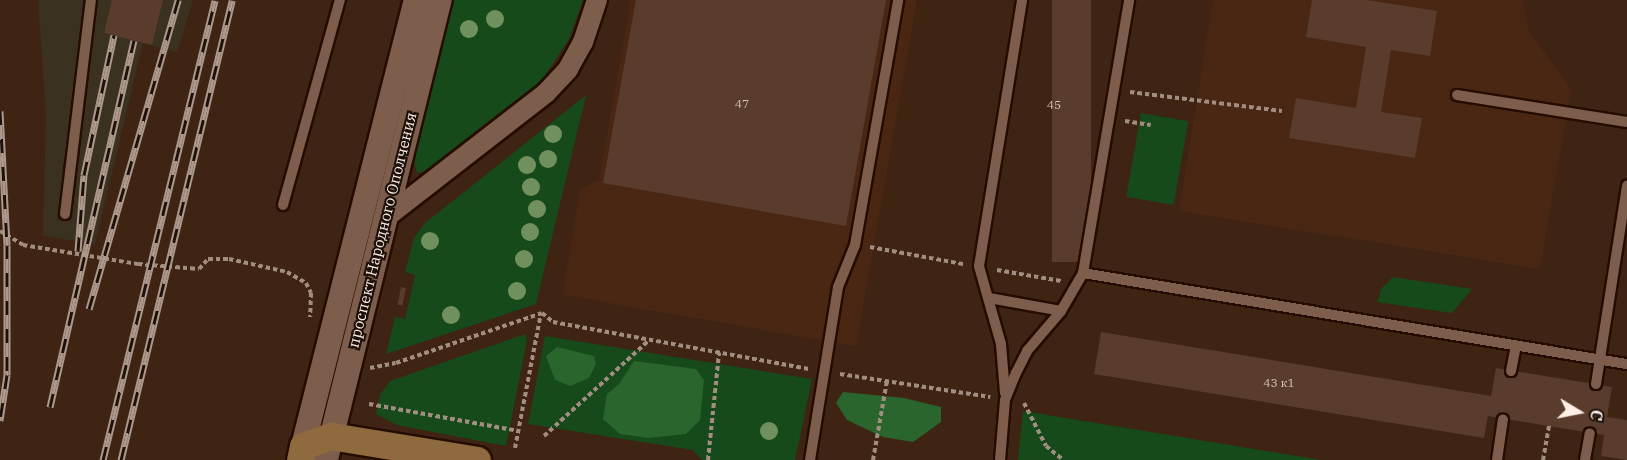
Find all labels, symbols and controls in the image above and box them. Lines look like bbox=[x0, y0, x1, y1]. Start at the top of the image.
house number: 47 bbox=[735, 97, 749, 111]
house number: 45 bbox=[1047, 98, 1061, 112]
street label: проспект Народного Ополчения bbox=[344, 110, 420, 350]
house number: 43 к1 bbox=[1263, 376, 1295, 390]
north arrow bbox=[1549, 382, 1609, 442]
text: С bbox=[1586, 408, 1607, 422]

